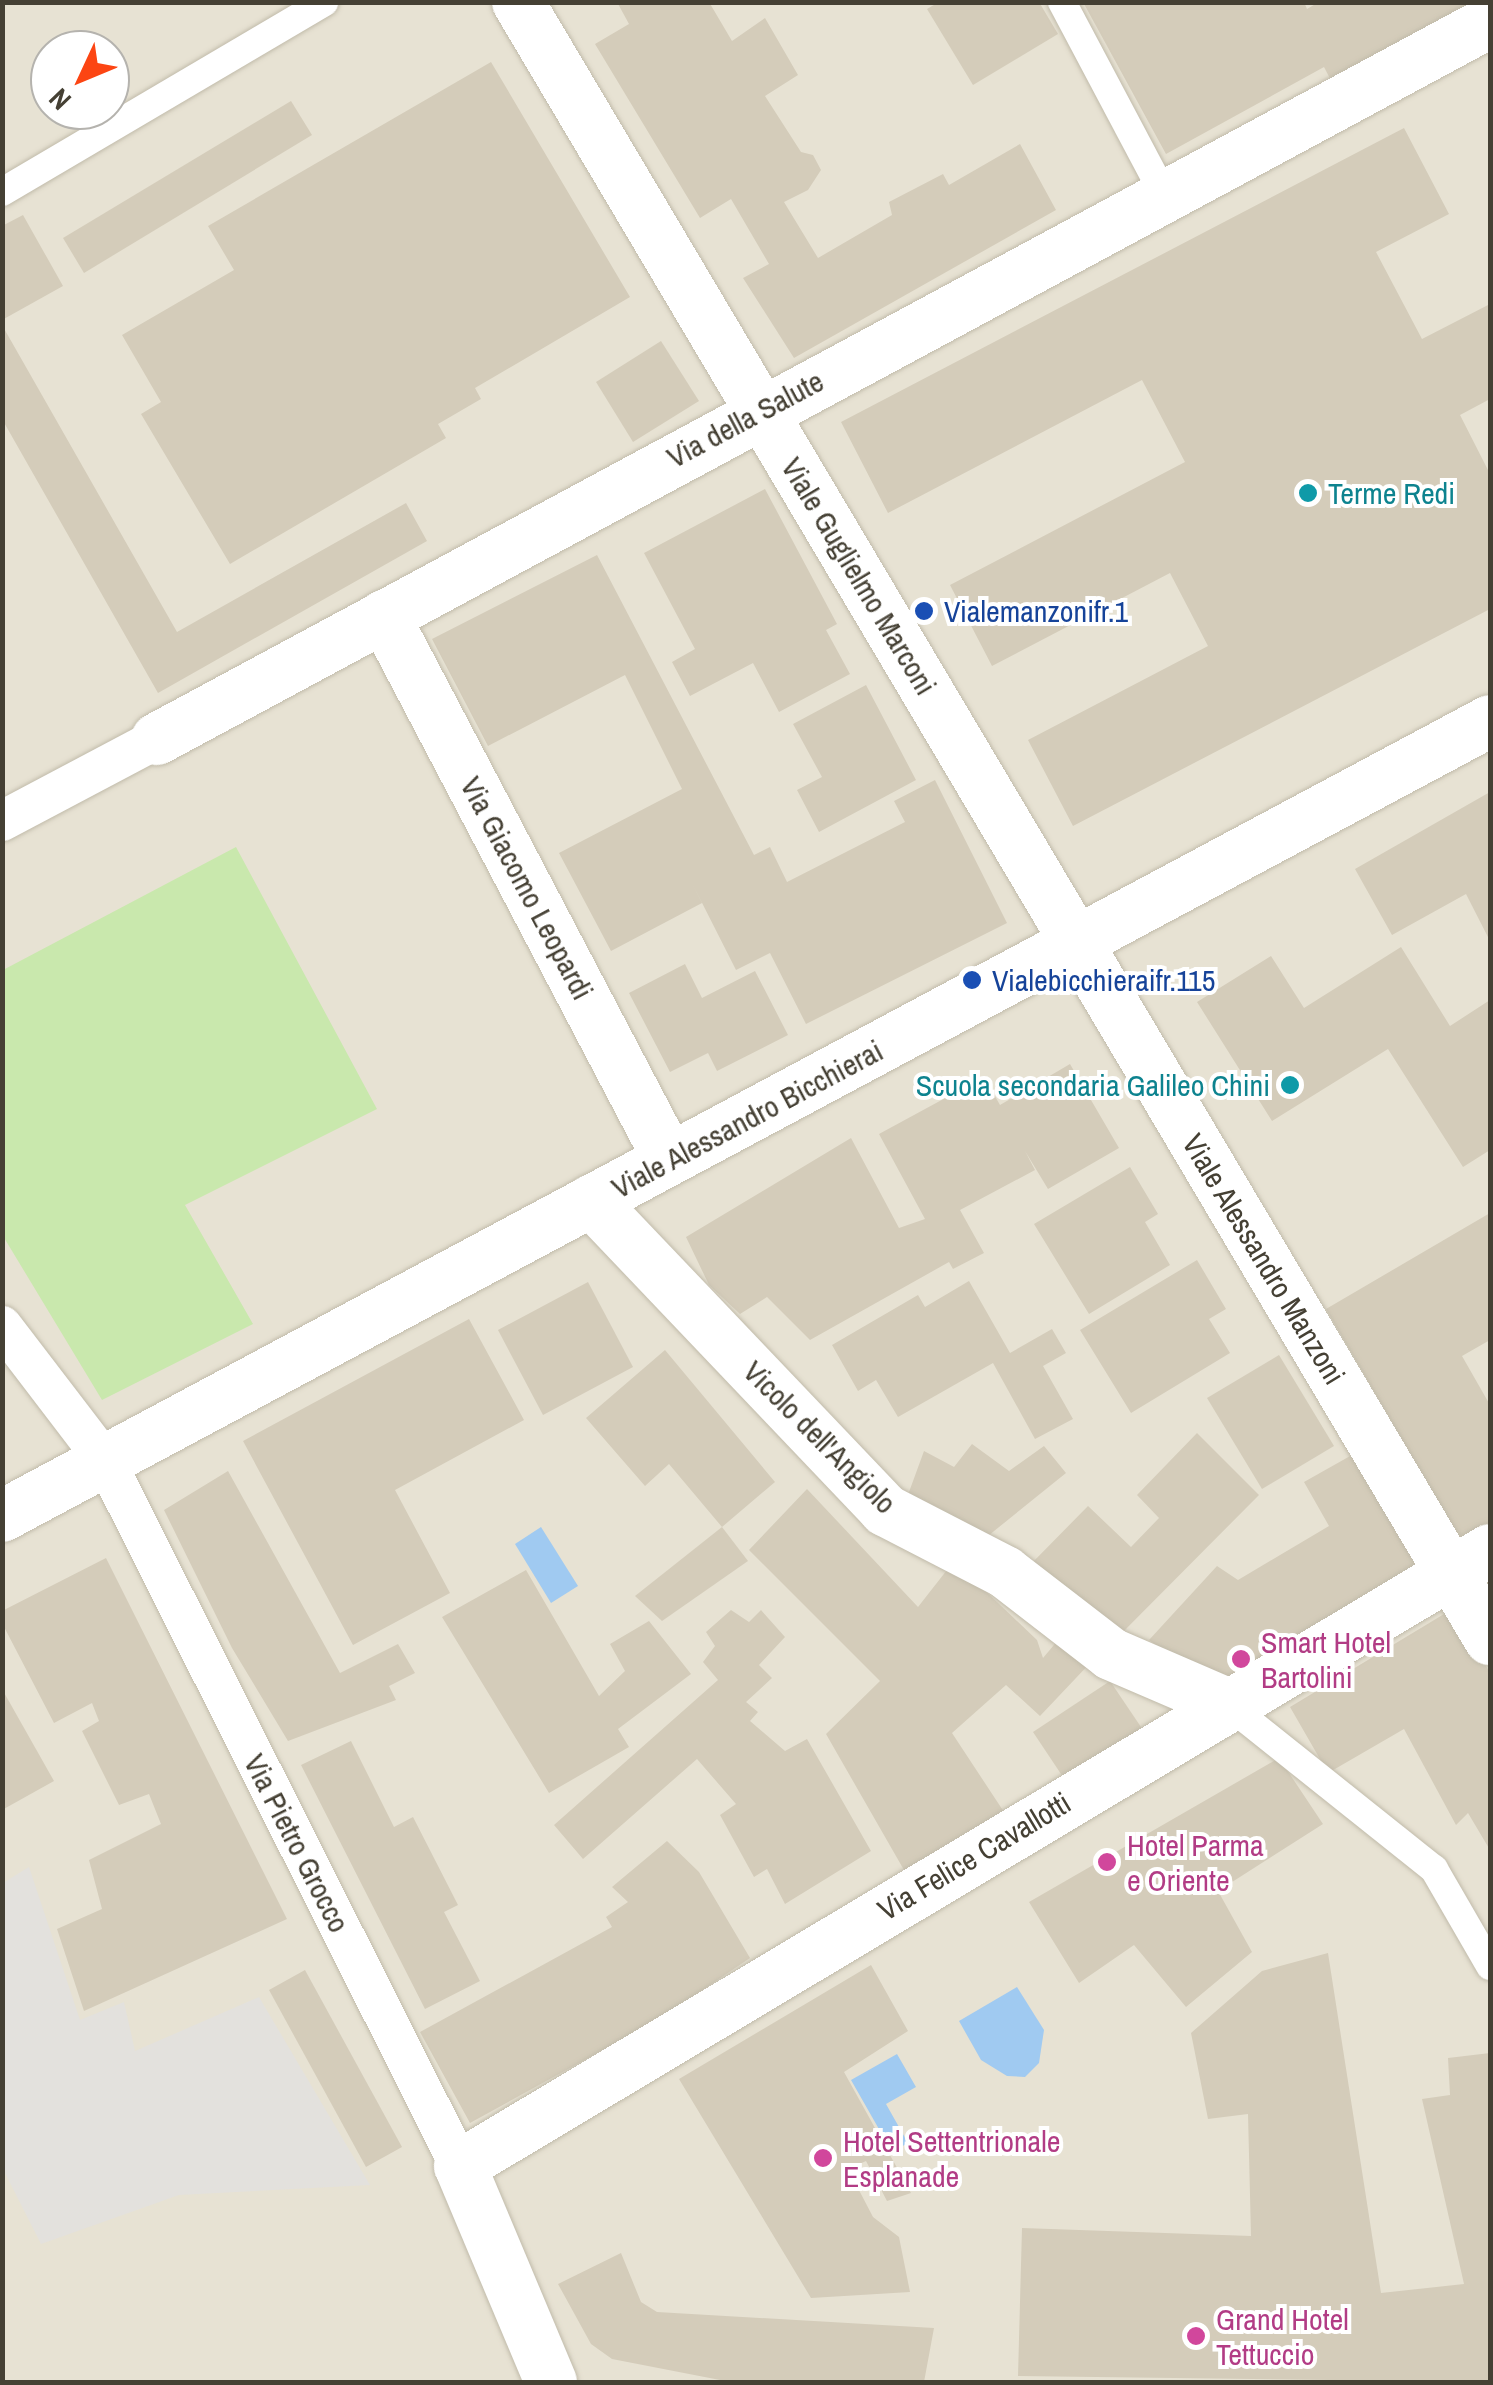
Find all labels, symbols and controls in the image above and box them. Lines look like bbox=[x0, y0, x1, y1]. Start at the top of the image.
north arrow bbox=[30, 30, 130, 130]
text: N bbox=[40, 80, 79, 119]
street label: Via della Salute bbox=[661, 363, 829, 475]
street label: Viale Guglielmo Marconi bbox=[774, 451, 944, 701]
place label: Terme Redi bbox=[1328, 475, 1455, 511]
marker: Terme Redi bbox=[1297, 482, 1319, 504]
place label: Vialemanzonifr.1 bbox=[944, 593, 1128, 629]
marker: Vialemanzonifr.1 bbox=[913, 600, 935, 622]
street label: Via Giacomo Leopardi bbox=[453, 770, 601, 1006]
place label: Vialebicchieraifr.115 bbox=[992, 962, 1215, 998]
marker: Vialebicchieraifr.115 bbox=[961, 969, 983, 991]
street label: Viale Alessandro Bicchierai bbox=[605, 1032, 889, 1206]
place label: Scuola secondaria Galileo Chini bbox=[916, 1067, 1270, 1103]
marker: Scuola secondaria Galileo Chini bbox=[1279, 1074, 1301, 1096]
street label: Viale Alessandro Manzoni bbox=[1175, 1127, 1353, 1391]
street label: Vicolo dell'Angiolo bbox=[736, 1353, 904, 1521]
place label: Smart Hotel Bartolini bbox=[1261, 1624, 1391, 1694]
marker: Smart Hotel Bartolini bbox=[1230, 1648, 1252, 1670]
street label: Via Pietro Grocco bbox=[237, 1748, 357, 1938]
street label: Via Felice Cavallotti bbox=[871, 1784, 1077, 1928]
place label: Hotel Parma e Oriente bbox=[1127, 1827, 1264, 1898]
marker: Hotel Parma e Oriente bbox=[1096, 1851, 1118, 1873]
place label: Hotel Settentrionale Esplanade bbox=[843, 2123, 1060, 2194]
marker: Hotel Settentrionale Esplanade bbox=[812, 2147, 834, 2169]
place label: Grand Hotel Tettuccio bbox=[1216, 2301, 1349, 2372]
marker: Grand Hotel Tettuccio bbox=[1185, 2325, 1207, 2347]

